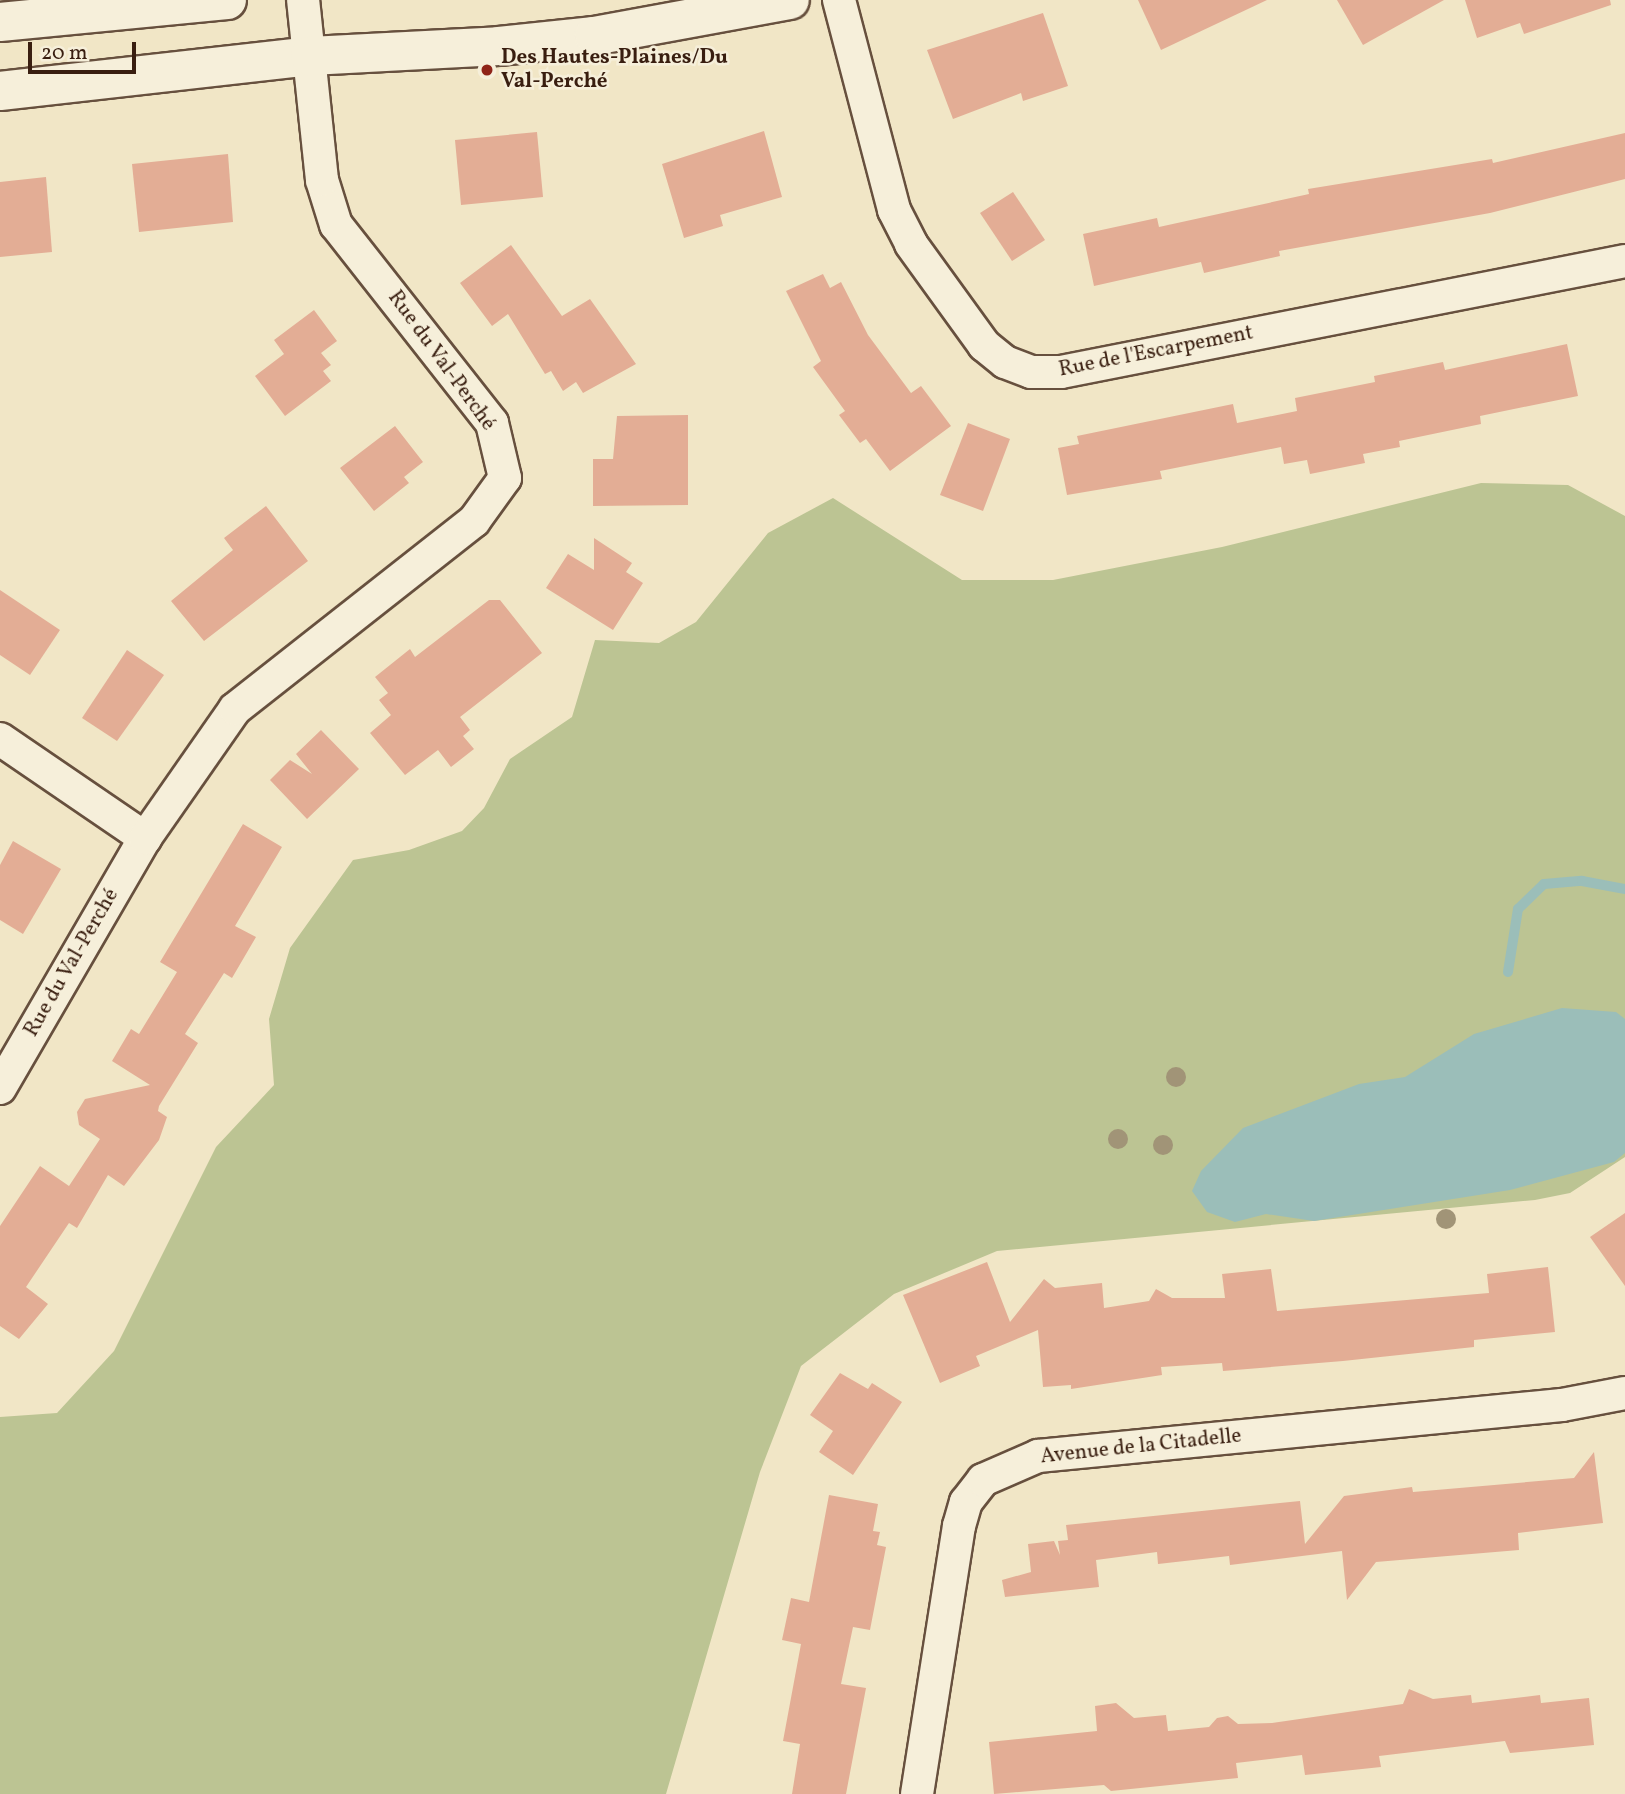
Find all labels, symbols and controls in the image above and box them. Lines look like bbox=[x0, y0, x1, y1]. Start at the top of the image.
scale bar bbox=[32, 28, 140, 72]
text: 20 m bbox=[41, 39, 87, 68]
place label: Des Hautes-Plaines/Du Val-Perché bbox=[501, 45, 728, 95]
marker: Des Hautes-Plaines/Du Val-Perché bbox=[479, 62, 495, 78]
street label: Rue du Val-Perché bbox=[382, 286, 500, 436]
street label: Rue de l'Escarpement bbox=[1057, 321, 1255, 383]
street label: Rue du Val-Perché bbox=[19, 884, 125, 1042]
street label: Avenue de la Citadelle bbox=[1039, 1424, 1243, 1470]

